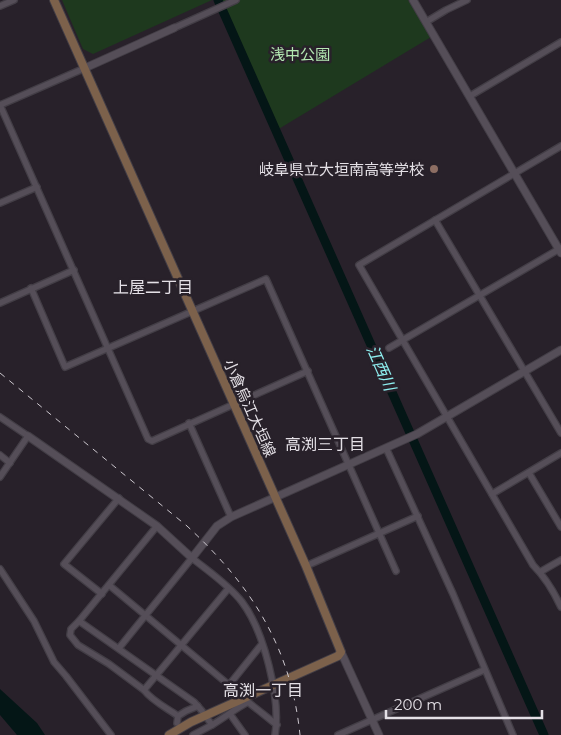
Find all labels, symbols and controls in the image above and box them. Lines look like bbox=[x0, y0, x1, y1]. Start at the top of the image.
park label: 浅中公園 bbox=[270, 45, 330, 64]
place label: 岐阜県立大垣南高等学校 bbox=[259, 160, 424, 179]
marker: 岐阜県立大垣南高等学校 bbox=[428, 163, 440, 175]
district label: 上屋二丁目 bbox=[113, 278, 193, 297]
water label: 江西川 bbox=[363, 342, 400, 396]
street label: 小倉烏江大垣線 bbox=[220, 356, 280, 460]
district label: 高渕三丁目 bbox=[285, 435, 365, 454]
district label: 高渕一丁目 bbox=[223, 681, 303, 700]
scale bar bbox=[386, 688, 542, 720]
text: 200 m bbox=[394, 695, 442, 714]

